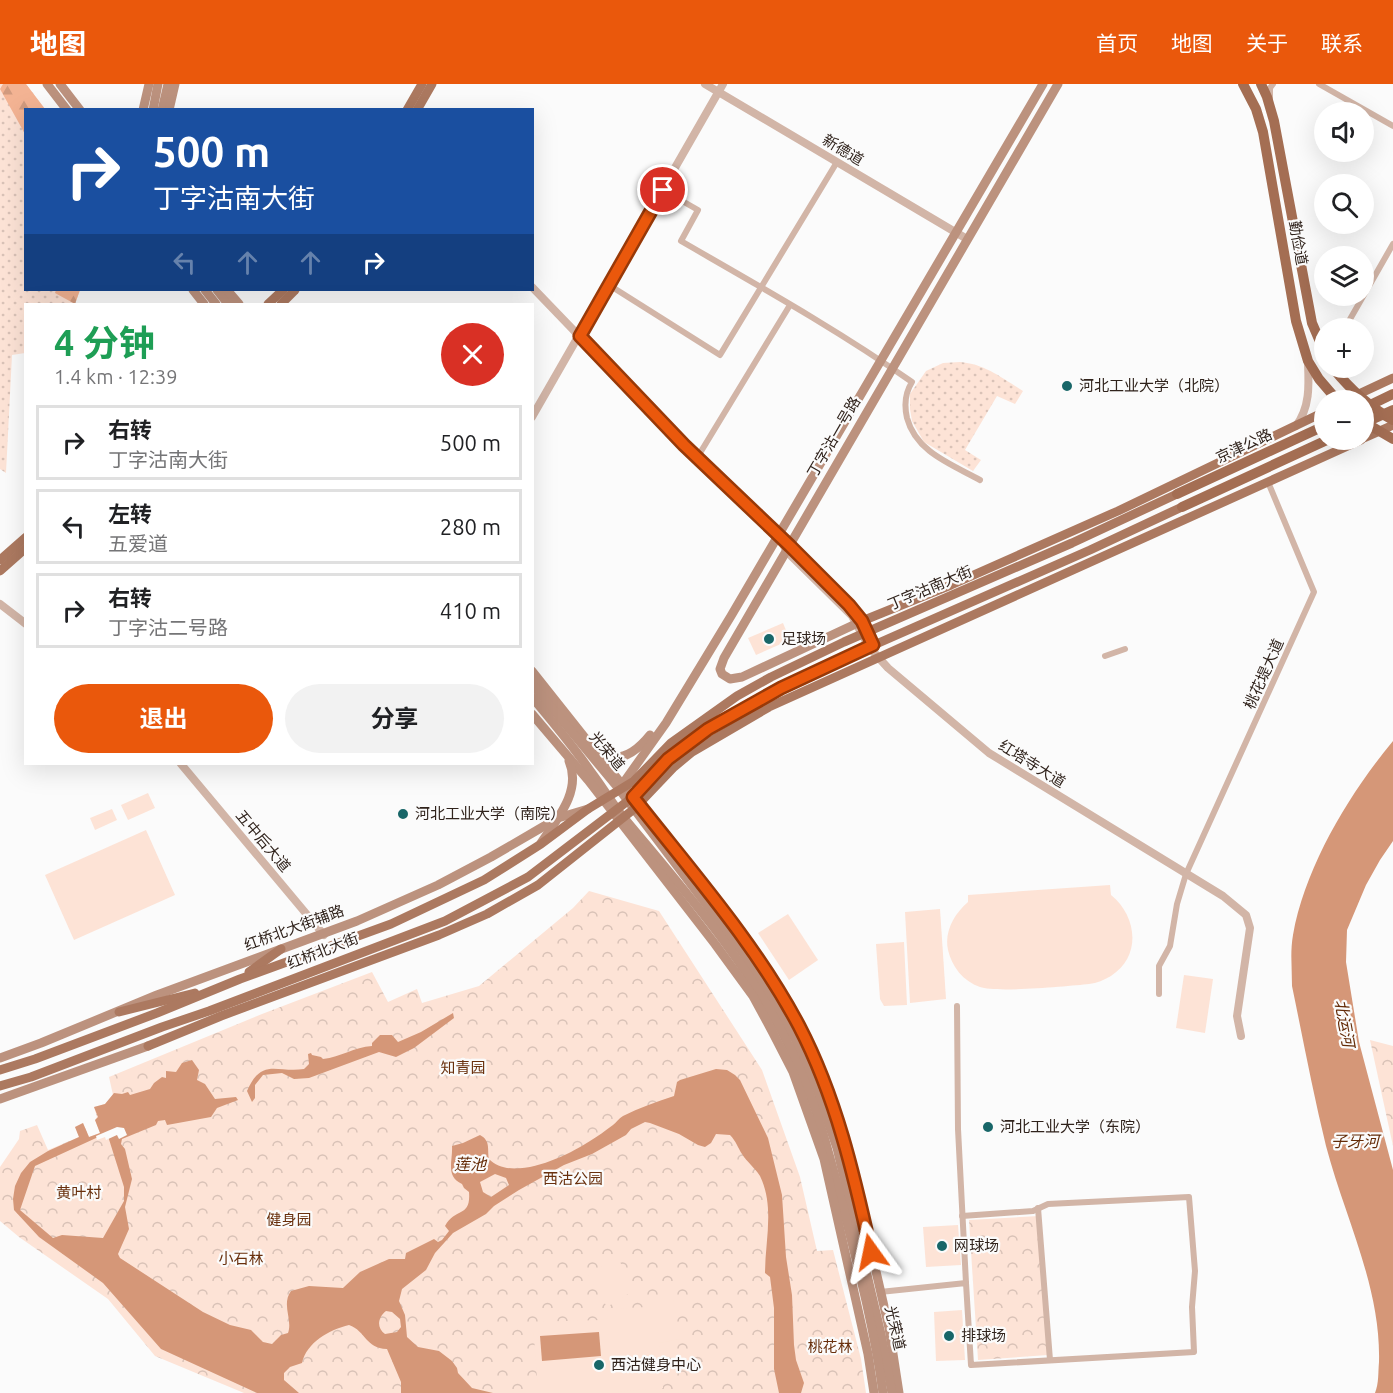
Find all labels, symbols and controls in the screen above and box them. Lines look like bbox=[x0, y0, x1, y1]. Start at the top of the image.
text: 地图 bbox=[30, 28, 86, 59]
text: 首页 bbox=[1096, 31, 1138, 55]
text: 地图 bbox=[1171, 31, 1213, 55]
text: 关于 bbox=[1246, 31, 1288, 55]
text: 联系 bbox=[1321, 31, 1363, 55]
map controls bbox=[1314, 102, 1374, 450]
button: sound bbox=[1314, 102, 1374, 162]
text: 500 m bbox=[153, 128, 270, 175]
street label: 新德道 bbox=[820, 131, 867, 168]
icon: right bbox=[54, 132, 132, 210]
pin bbox=[637, 164, 688, 215]
icon: arrive bbox=[646, 173, 679, 206]
button: search bbox=[1314, 174, 1374, 234]
text: 丁字沽南大街 bbox=[153, 183, 315, 213]
street label: 勤俭道 bbox=[1286, 219, 1311, 267]
icon: left bbox=[168, 246, 201, 279]
icon: ahead bbox=[231, 246, 264, 279]
icon: ahead bbox=[294, 246, 327, 279]
icon: right bbox=[357, 246, 390, 279]
button: layers bbox=[1314, 246, 1374, 306]
button: + bbox=[1314, 318, 1374, 378]
text: 4 分钟 bbox=[54, 322, 155, 363]
button: close bbox=[441, 323, 504, 386]
text: 1.4 km · 12:39 bbox=[54, 365, 178, 388]
place label: 河北工业大学（北院） bbox=[1079, 377, 1229, 394]
marker: 河北工业大学（北院） bbox=[1060, 379, 1074, 393]
button: − bbox=[1314, 390, 1374, 450]
street label: 丁字沽一号路 bbox=[804, 394, 863, 480]
text: 右转 bbox=[108, 417, 152, 442]
street label: 京津公路 bbox=[1213, 425, 1275, 466]
icon: right bbox=[57, 426, 90, 459]
text: 500 m bbox=[440, 430, 501, 455]
text: 丁字沽南大街 bbox=[108, 448, 228, 471]
text: 左转 bbox=[108, 501, 152, 526]
icon: left bbox=[57, 510, 90, 543]
text: 280 m bbox=[440, 514, 501, 539]
text: 五爱道 bbox=[108, 532, 168, 555]
street label: 丁字沽南大街 bbox=[885, 562, 975, 613]
text: 右转 bbox=[108, 585, 152, 610]
icon: right bbox=[57, 594, 90, 627]
text: 410 m bbox=[440, 598, 501, 623]
text: 丁字沽二号路 bbox=[108, 616, 228, 639]
place label: 足球场 bbox=[781, 630, 826, 647]
marker: 足球场 bbox=[762, 632, 776, 646]
street label: 桃花堤大道 bbox=[1241, 636, 1287, 712]
button: 退出 bbox=[54, 684, 273, 753]
button: 分享 bbox=[285, 684, 504, 753]
street label: 光荣道 bbox=[586, 728, 628, 773]
street label: 红塔寺大道 bbox=[996, 736, 1069, 791]
place label: 河北工业大学（南院） bbox=[415, 805, 565, 822]
street label: 五中后大道 bbox=[233, 806, 294, 875]
marker: 河北工业大学（南院） bbox=[396, 807, 410, 821]
street label: 红桥北大街辅路 bbox=[242, 902, 346, 954]
street label: 红桥北大街 bbox=[285, 929, 361, 973]
water label: 北运河 bbox=[1332, 998, 1359, 1051]
park label: 知青园 bbox=[440, 1059, 486, 1076]
place label: 河北工业大学（东院） bbox=[1000, 1118, 1150, 1135]
marker: 河北工业大学（东院） bbox=[981, 1120, 995, 1134]
water label: 子牙河 bbox=[1331, 1132, 1382, 1150]
water label: 莲池 bbox=[454, 1155, 488, 1173]
park label: 西沽公园 bbox=[543, 1170, 603, 1187]
park label: 黄叶村 bbox=[56, 1184, 102, 1201]
park label: 健身园 bbox=[266, 1211, 312, 1228]
position arrow bbox=[839, 1220, 903, 1284]
place label: 网球场 bbox=[954, 1237, 999, 1254]
marker: 网球场 bbox=[935, 1239, 949, 1253]
park label: 小石林 bbox=[218, 1250, 264, 1267]
street label: 光荣道 bbox=[882, 1304, 909, 1352]
place label: 排球场 bbox=[961, 1327, 1006, 1344]
marker: 排球场 bbox=[942, 1329, 956, 1343]
park label: 桃花林 bbox=[807, 1338, 853, 1355]
place label: 西沽健身中心 bbox=[611, 1356, 701, 1373]
marker: 西沽健身中心 bbox=[592, 1358, 606, 1372]

